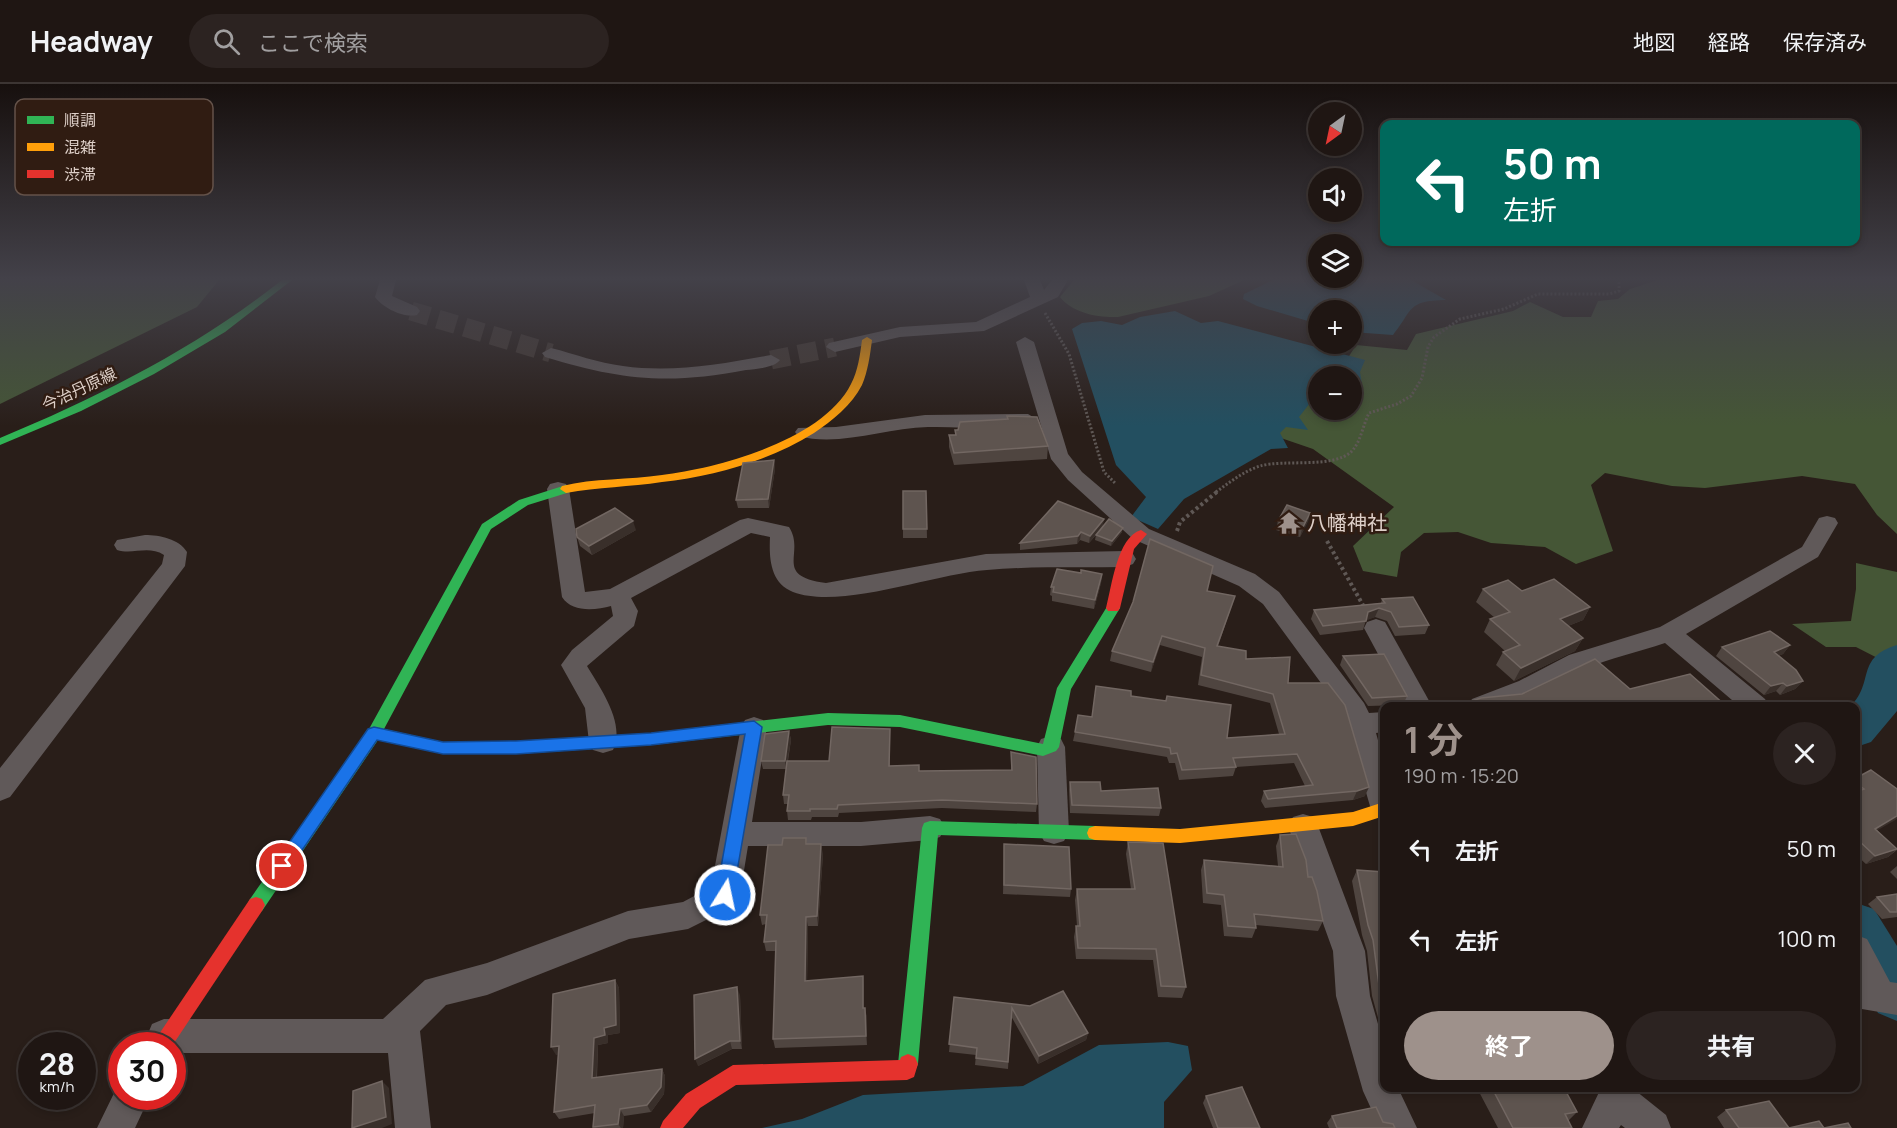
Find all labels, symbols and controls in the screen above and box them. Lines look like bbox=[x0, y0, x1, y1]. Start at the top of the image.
search box bbox=[189, 14, 609, 68]
text: Headway bbox=[30, 22, 153, 60]
icon: search bbox=[210, 25, 243, 58]
text: ここで検索 bbox=[258, 28, 368, 58]
text: 地図 bbox=[1633, 28, 1675, 56]
text: 経路 bbox=[1708, 28, 1750, 56]
text: 保存済み bbox=[1783, 28, 1867, 56]
legend bbox=[15, 99, 213, 195]
north arrow bbox=[1308, 102, 1362, 156]
map controls bbox=[1308, 102, 1362, 420]
text: 順調 bbox=[64, 109, 96, 131]
text: 50 m bbox=[1503, 134, 1601, 192]
text: 混雑 bbox=[64, 136, 96, 158]
icon: left bbox=[1404, 144, 1482, 222]
text: 渋滞 bbox=[64, 163, 96, 185]
button: sound bbox=[1308, 168, 1362, 222]
text: 左折 bbox=[1503, 191, 1557, 228]
button: layers bbox=[1308, 234, 1362, 288]
button: + bbox=[1308, 300, 1362, 354]
street label: 今治丹原線 bbox=[38, 362, 120, 416]
button: − bbox=[1308, 366, 1362, 420]
place label: 八幡神社 bbox=[1307, 509, 1387, 536]
temple icon: 八幡神社 bbox=[1276, 510, 1302, 536]
text: 1 分 bbox=[1404, 715, 1463, 764]
button: close bbox=[1773, 722, 1836, 785]
text: 190 m · 15:20 bbox=[1404, 762, 1519, 789]
icon: left bbox=[1404, 833, 1437, 866]
text: 50 m bbox=[1787, 834, 1836, 864]
text: 左折 bbox=[1455, 836, 1499, 866]
pin bbox=[256, 840, 307, 891]
icon: arrive bbox=[265, 849, 298, 882]
position arrow bbox=[693, 863, 757, 927]
icon: left bbox=[1404, 923, 1437, 956]
text: 100 m bbox=[1778, 924, 1836, 954]
text: 左折 bbox=[1455, 926, 1499, 956]
button: 終了 bbox=[1404, 1011, 1614, 1080]
button: 共有 bbox=[1626, 1011, 1836, 1080]
speed limit sign: 30 bbox=[108, 1032, 186, 1110]
text: 28 bbox=[39, 1043, 75, 1084]
text: km/h bbox=[40, 1076, 74, 1097]

